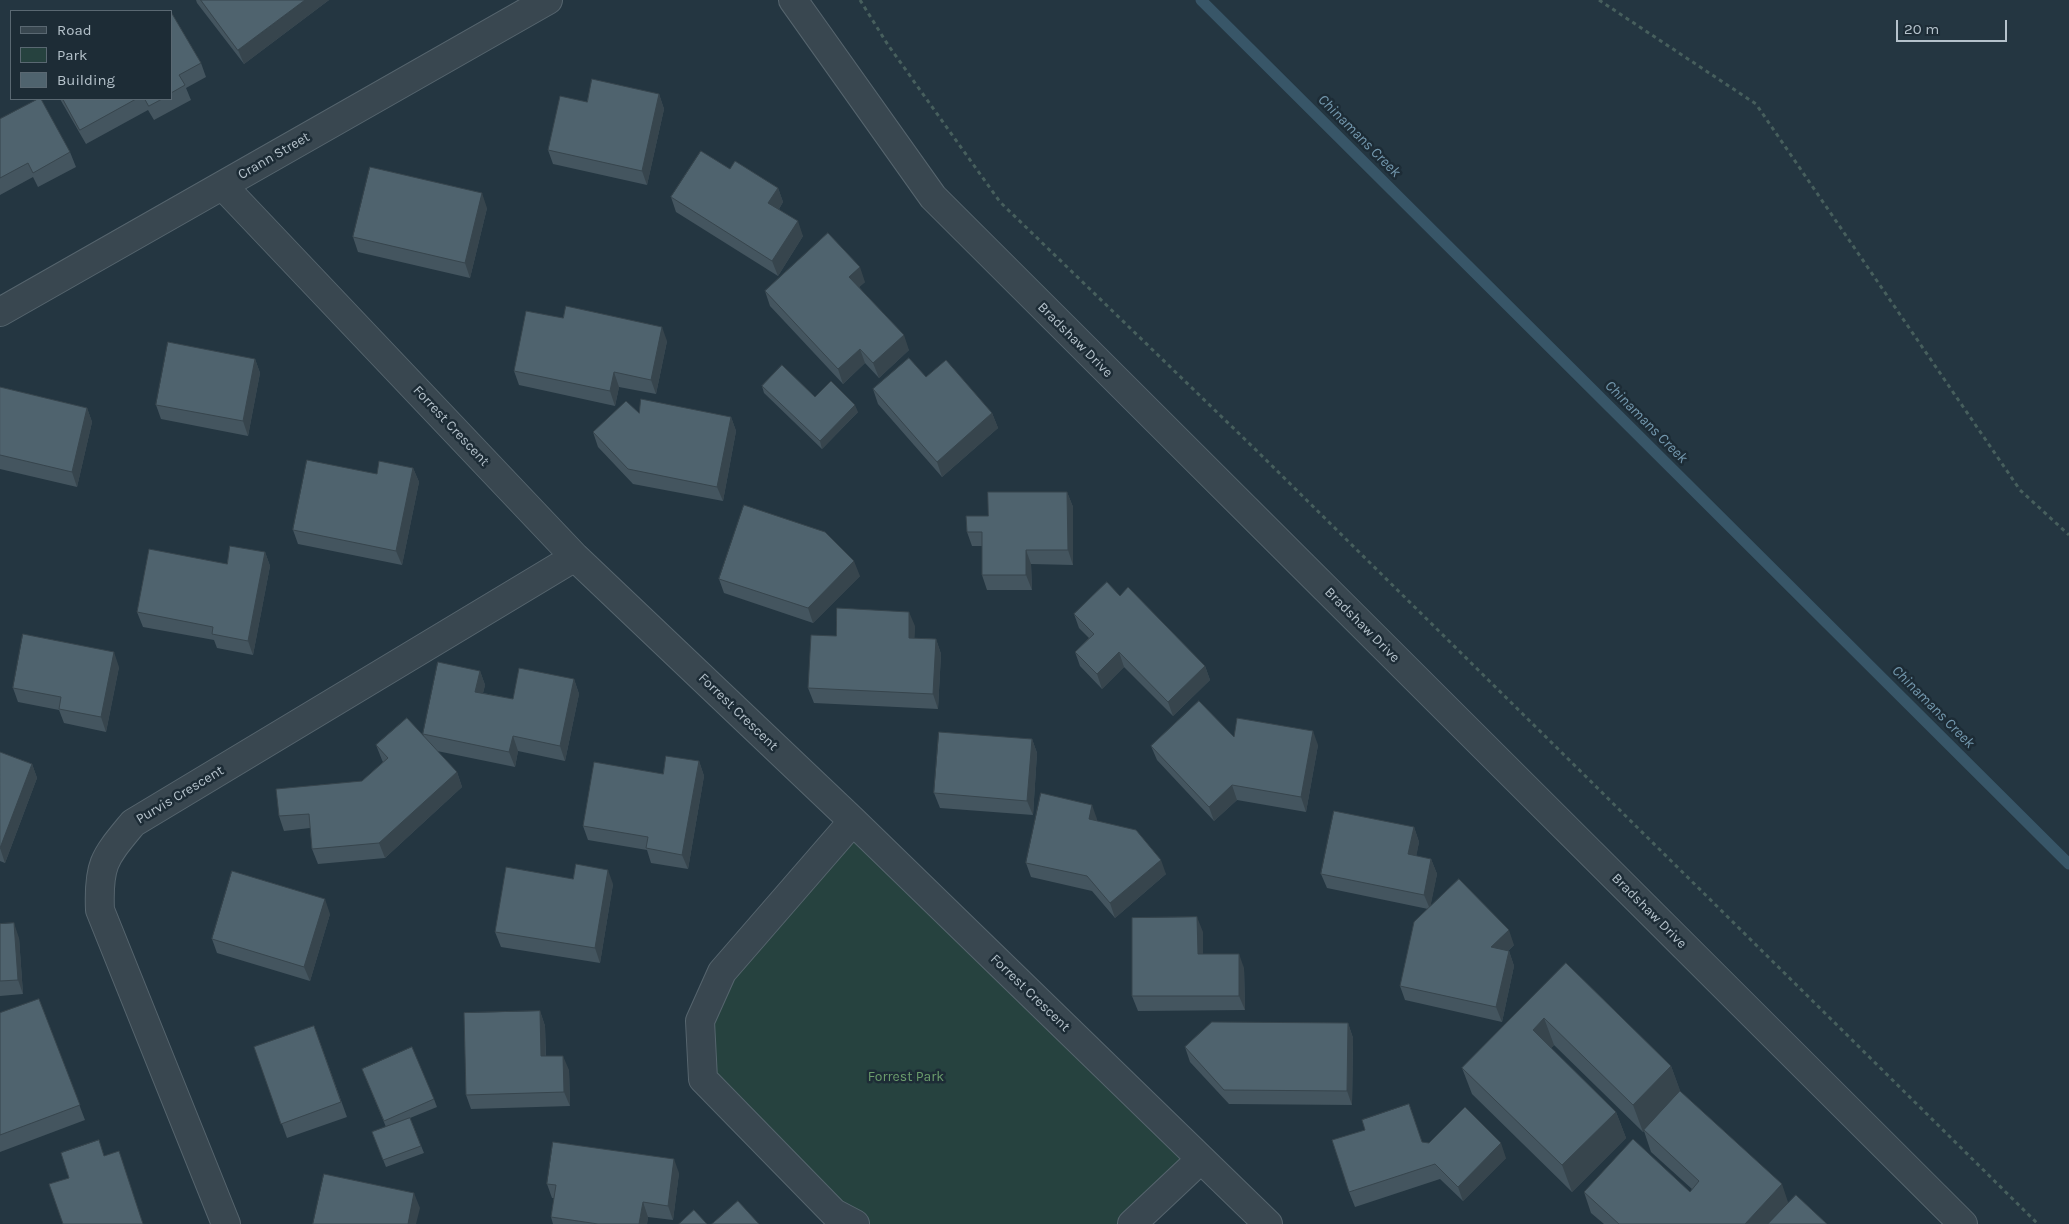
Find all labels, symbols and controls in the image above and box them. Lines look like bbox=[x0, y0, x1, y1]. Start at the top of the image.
legend bbox=[10, 10, 172, 100]
scale bar bbox=[1899, 10, 2010, 42]
text: 20 m bbox=[1904, 20, 1939, 38]
text: Road bbox=[57, 21, 92, 39]
text: Park bbox=[57, 46, 87, 64]
text: Building bbox=[57, 71, 115, 89]
water label: Chinamans Creek bbox=[1314, 91, 1404, 181]
street label: Crann Street bbox=[235, 129, 313, 183]
street label: Bradshaw Drive bbox=[1034, 299, 1116, 381]
water label: Chinamans Creek bbox=[1601, 377, 1691, 467]
street label: Forrest Crescent bbox=[409, 382, 493, 470]
street label: Bradshaw Drive bbox=[1321, 584, 1403, 666]
water label: Chinamans Creek bbox=[1888, 662, 1978, 752]
street label: Forrest Crescent bbox=[695, 670, 781, 754]
street label: Purvis Crescent bbox=[133, 762, 227, 828]
street label: Bradshaw Drive bbox=[1608, 870, 1690, 952]
street label: Forrest Crescent bbox=[987, 951, 1073, 1035]
park label: Forrest Park bbox=[868, 1069, 944, 1085]

